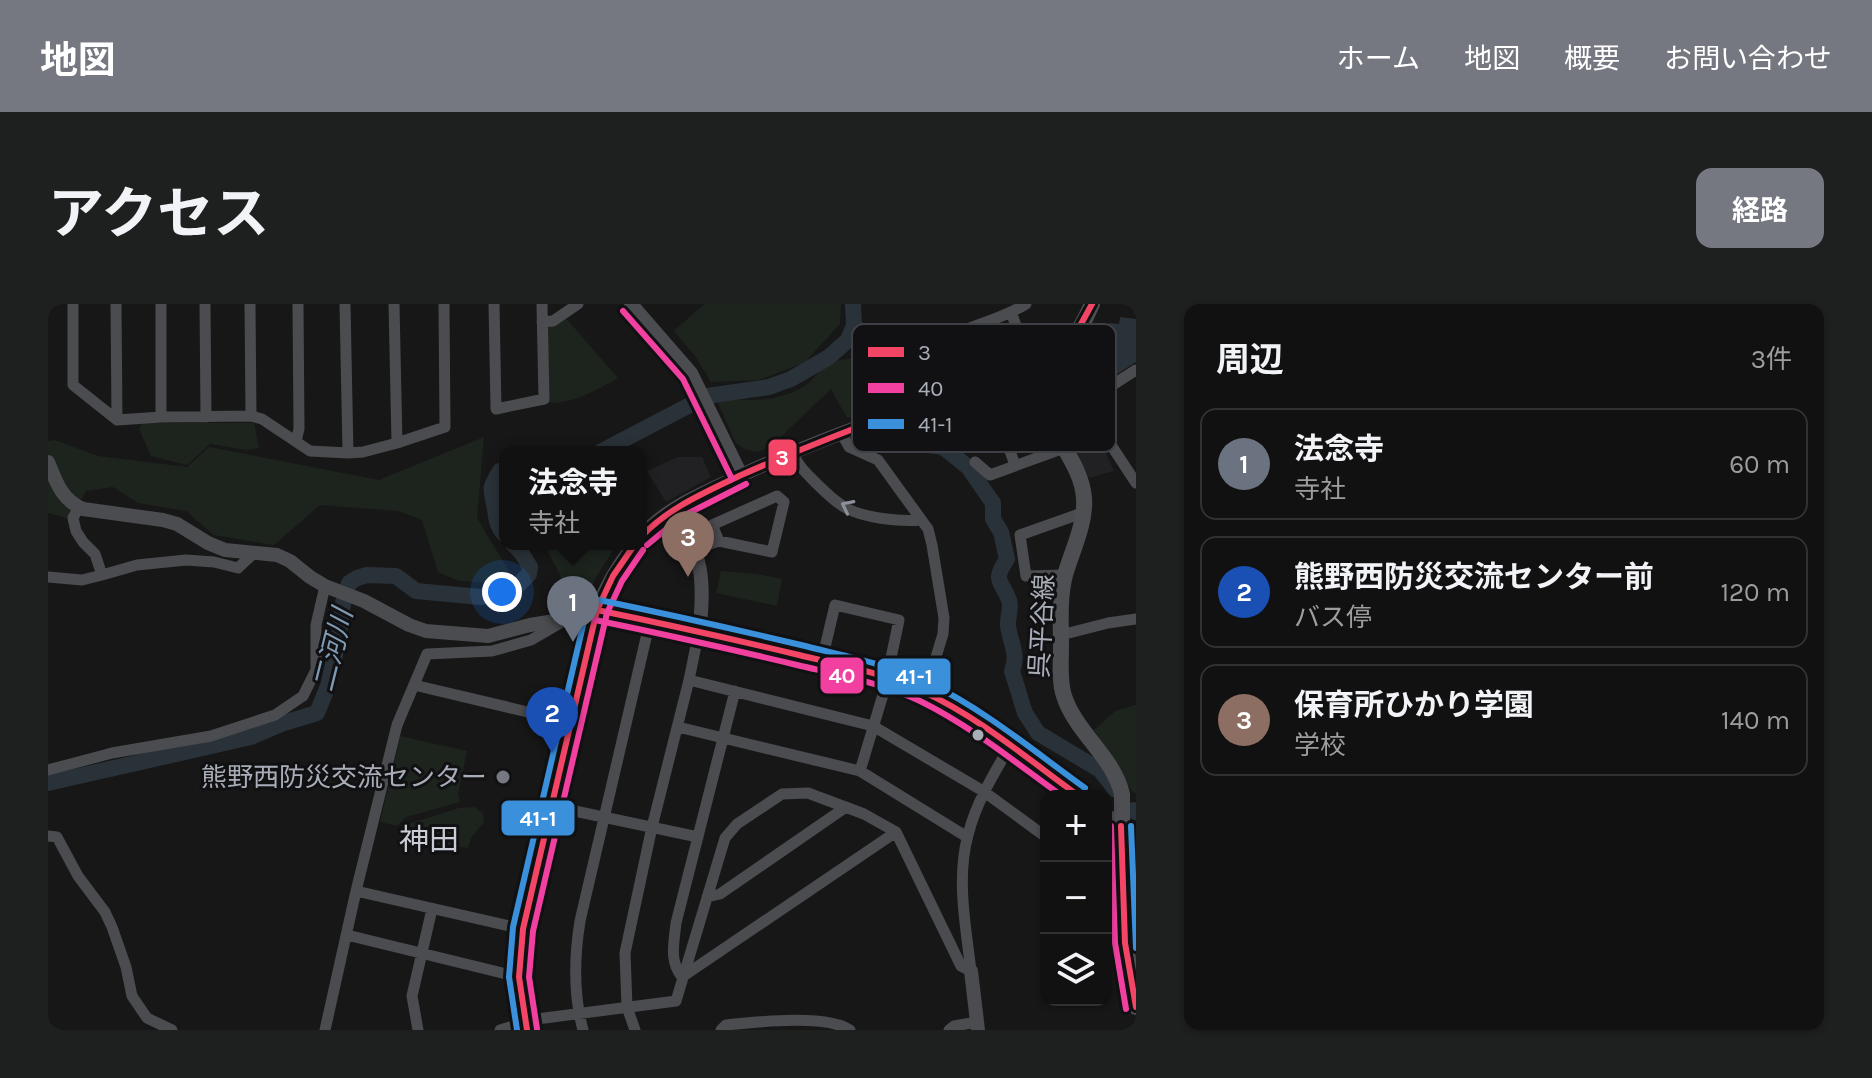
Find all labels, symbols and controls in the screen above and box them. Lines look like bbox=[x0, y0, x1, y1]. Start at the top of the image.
text: 地図 bbox=[40, 38, 116, 83]
text: ホーム bbox=[1337, 42, 1420, 75]
text: 地図 bbox=[1464, 42, 1520, 75]
text: 概要 bbox=[1564, 42, 1620, 75]
text: お問い合わせ bbox=[1664, 42, 1832, 75]
button: 経路 bbox=[1696, 168, 1824, 248]
text: アクセス bbox=[48, 182, 269, 247]
legend bbox=[852, 324, 1116, 452]
text: 3 bbox=[918, 340, 931, 366]
text: 周辺 bbox=[1216, 340, 1284, 380]
text: 3件 bbox=[1751, 344, 1792, 375]
text: 40 bbox=[918, 376, 943, 402]
text: 41-1 bbox=[918, 412, 953, 438]
text: 法念寺 bbox=[1294, 431, 1384, 467]
line badge: 3 bbox=[767, 438, 798, 477]
text: 3 bbox=[775, 445, 789, 471]
popup bbox=[499, 446, 647, 550]
text: 1 bbox=[1239, 449, 1249, 480]
text: 60 m bbox=[1729, 449, 1790, 480]
text: 法念寺 bbox=[528, 465, 618, 501]
text: 寺社 bbox=[1294, 474, 1346, 505]
one-way arrow bbox=[840, 500, 855, 516]
text: 寺社 bbox=[528, 508, 580, 539]
pin: 3 bbox=[662, 511, 714, 577]
text: 熊野西防災交流センター前 bbox=[1294, 559, 1654, 595]
your location bbox=[482, 572, 522, 612]
street label: 呉平谷線 bbox=[1024, 573, 1060, 679]
pin: 1 bbox=[547, 576, 599, 642]
text: 2 bbox=[1236, 577, 1252, 608]
text: 120 m bbox=[1720, 577, 1790, 608]
water label: 二河川 bbox=[307, 602, 360, 695]
text: バス停 bbox=[1294, 602, 1372, 633]
line badge: 40 bbox=[819, 656, 865, 695]
line badge: 41-1 bbox=[876, 657, 952, 696]
text: 40 bbox=[828, 663, 856, 689]
text: 41-1 bbox=[896, 664, 933, 690]
pin: 2 bbox=[526, 687, 578, 753]
text: 保育所ひかり学園 bbox=[1294, 687, 1534, 723]
text: 3 bbox=[1236, 705, 1252, 736]
text: 140 m bbox=[1721, 705, 1790, 736]
unlabelled marker bbox=[970, 727, 986, 743]
text: 学校 bbox=[1294, 730, 1346, 761]
place label: 熊野西防災交流センター bbox=[201, 762, 487, 793]
marker: 熊野西防災交流センター bbox=[494, 768, 512, 786]
map controls bbox=[1040, 790, 1112, 1006]
button: + bbox=[1040, 790, 1112, 862]
line badge: 41-1 bbox=[500, 799, 576, 837]
text: 41-1 bbox=[520, 806, 557, 832]
district label: 神田 bbox=[399, 822, 459, 858]
button: − bbox=[1040, 862, 1112, 934]
button: layers bbox=[1040, 934, 1112, 1006]

